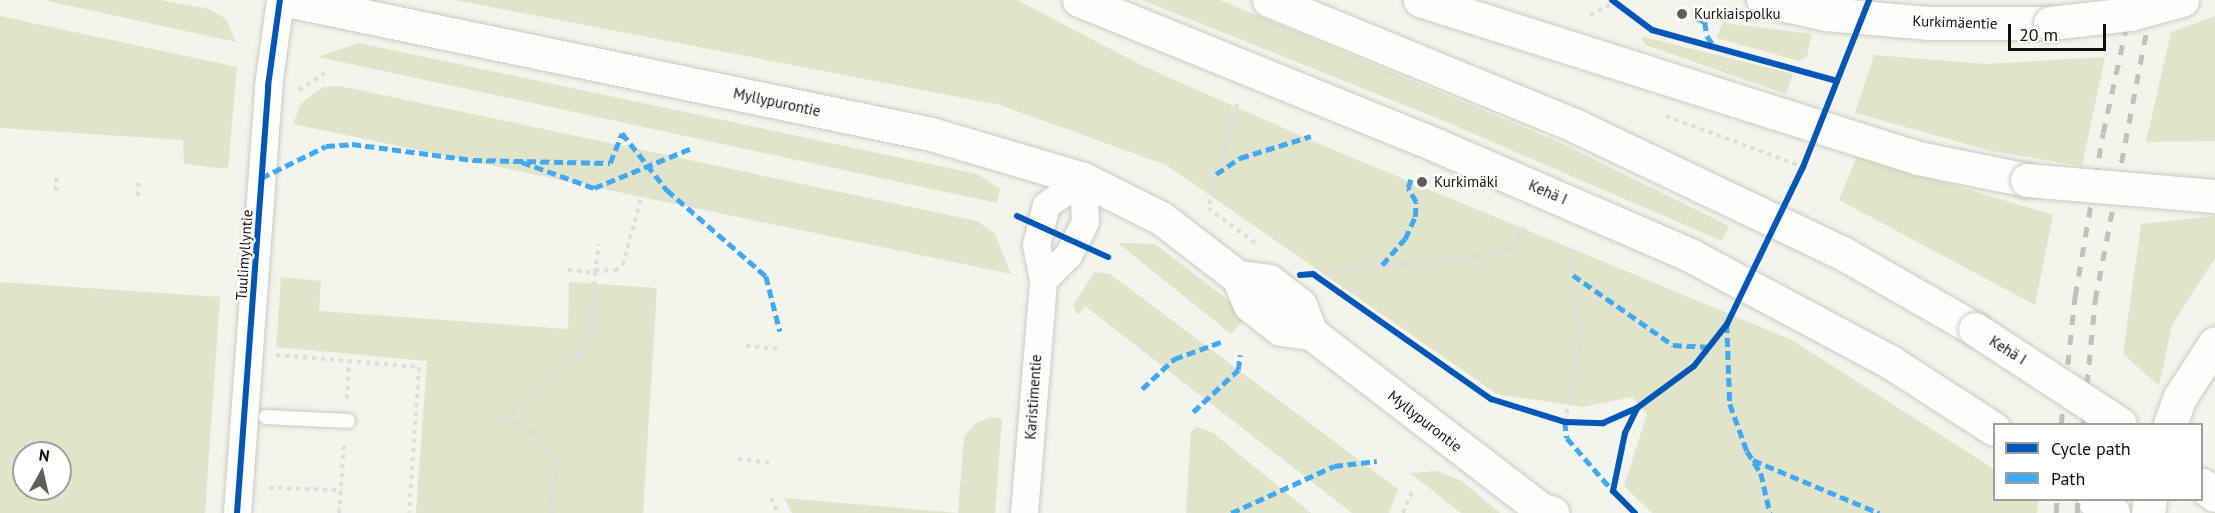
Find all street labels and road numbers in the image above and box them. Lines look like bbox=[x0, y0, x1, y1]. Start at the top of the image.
street label: Kurkimäentie bbox=[1912, 12, 1998, 32]
street label: Myllypurontie bbox=[732, 84, 822, 120]
street label: Kehä I bbox=[1526, 176, 1570, 208]
street label: Tuulimyllyntie bbox=[232, 209, 256, 301]
street label: Kehä I bbox=[1986, 332, 2030, 368]
street label: Karistimentie bbox=[1021, 354, 1045, 440]
street label: Myllypurontie bbox=[1384, 387, 1466, 455]

